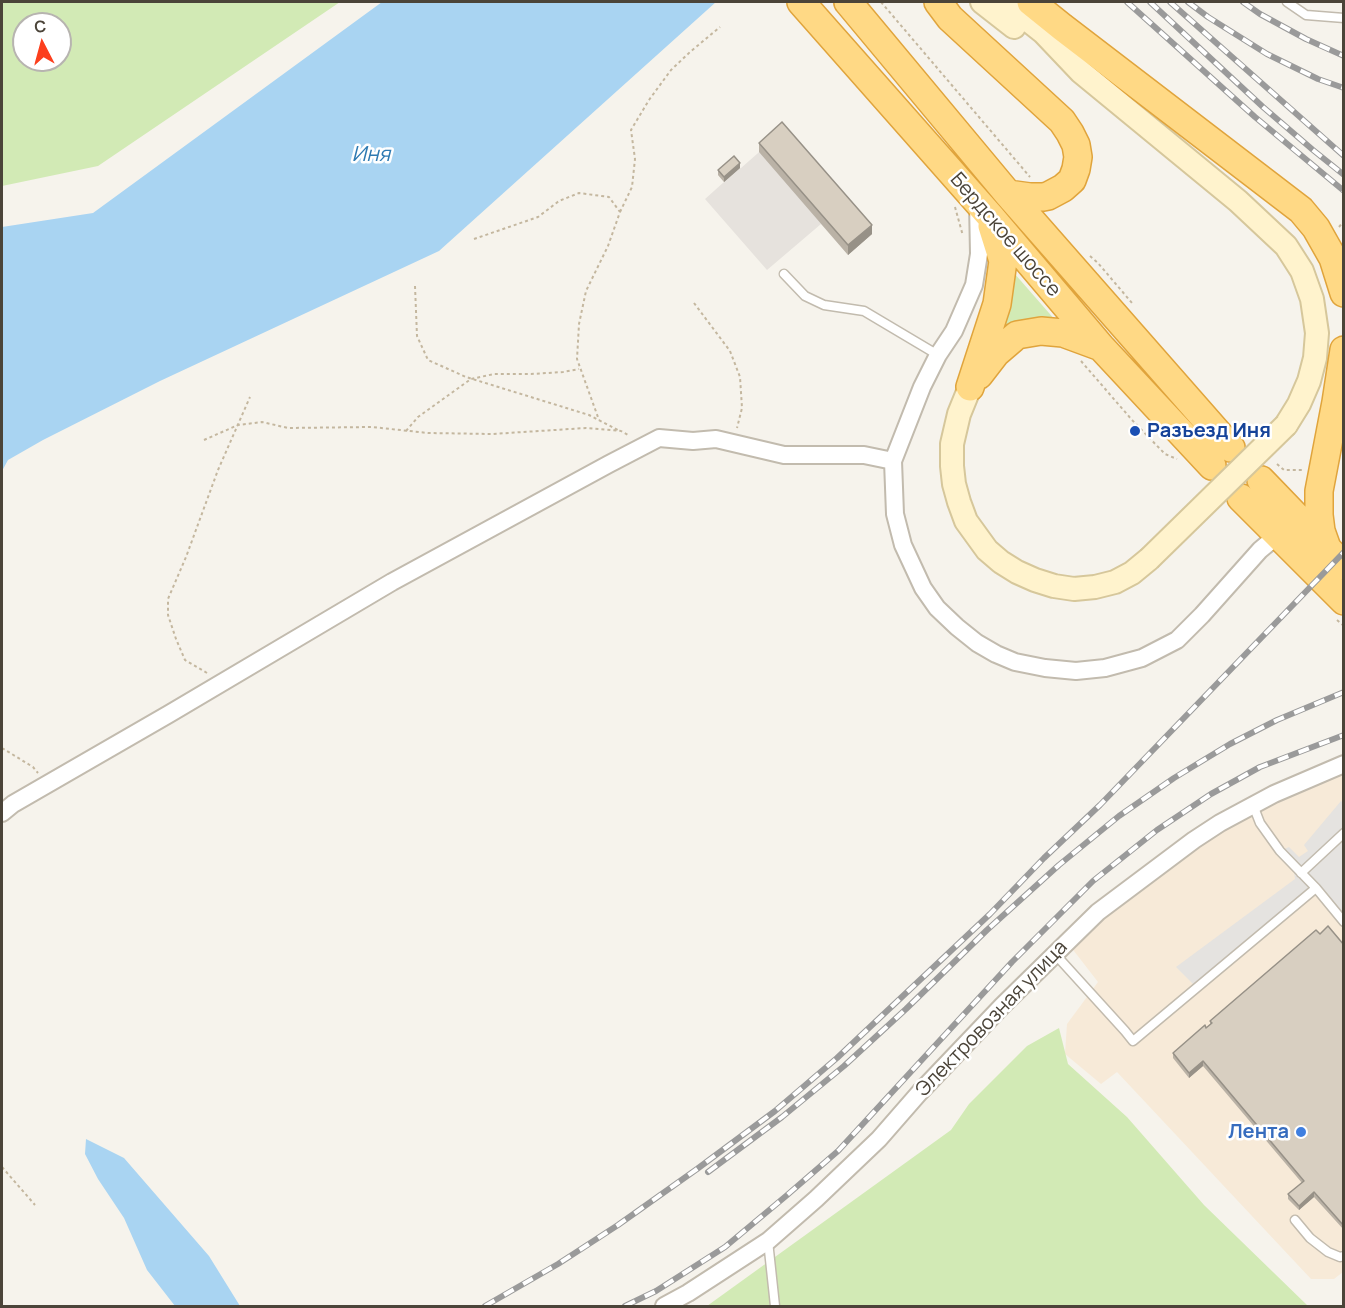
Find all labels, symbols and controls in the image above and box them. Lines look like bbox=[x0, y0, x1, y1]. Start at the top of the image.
north arrow bbox=[12, 12, 72, 72]
text: С bbox=[33, 15, 47, 38]
water label: Иня bbox=[352, 142, 390, 168]
street label: Бердское шоссе bbox=[945, 168, 1065, 302]
place label: Разъезд Иня bbox=[1147, 419, 1271, 443]
marker: Разъезд Иня bbox=[1128, 424, 1142, 438]
street label: Электровозная улица bbox=[911, 936, 1073, 1102]
place label: Лента bbox=[1228, 1120, 1289, 1144]
marker: Лента bbox=[1294, 1125, 1308, 1139]

